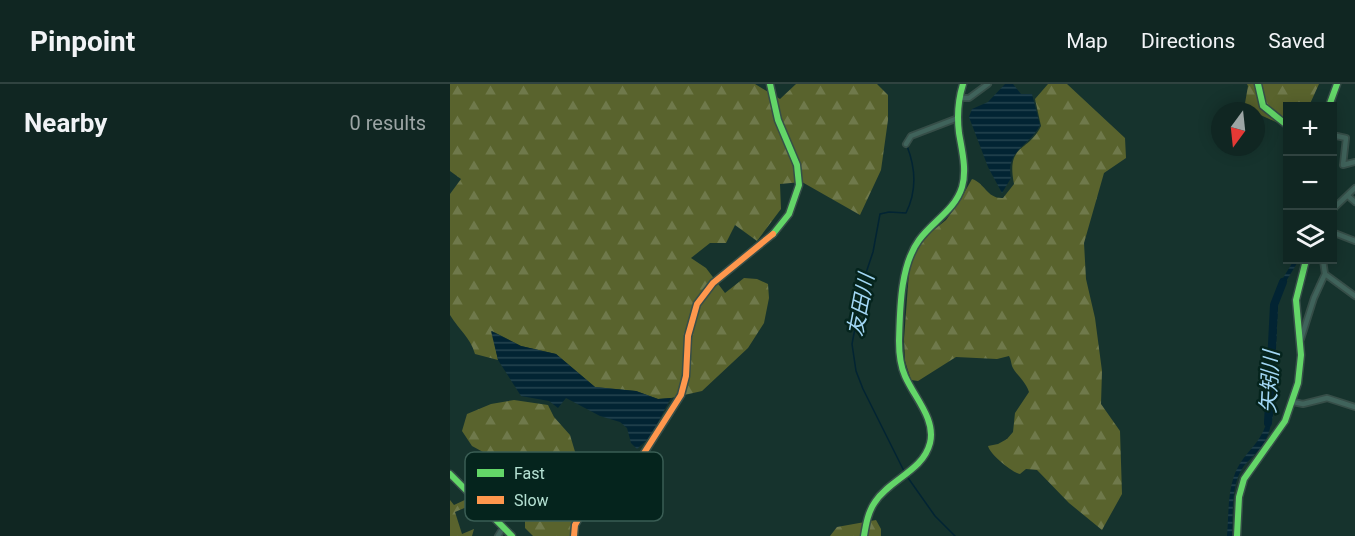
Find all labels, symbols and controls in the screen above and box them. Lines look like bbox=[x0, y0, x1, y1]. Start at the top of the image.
text: Pinpoint bbox=[30, 25, 135, 58]
text: Map bbox=[1066, 29, 1108, 53]
text: Directions bbox=[1141, 29, 1235, 53]
text: Saved bbox=[1268, 29, 1325, 53]
north arrow bbox=[1211, 102, 1265, 156]
map controls bbox=[1283, 102, 1337, 264]
button: + bbox=[1283, 102, 1337, 156]
text: Nearby bbox=[24, 108, 107, 138]
text: 0 results bbox=[350, 111, 426, 135]
button: − bbox=[1283, 156, 1337, 210]
button: layers bbox=[1283, 210, 1337, 264]
water label: 友田川 bbox=[843, 270, 879, 338]
water label: 矢矧川 bbox=[1256, 348, 1284, 414]
legend bbox=[465, 452, 663, 521]
text: Fast bbox=[514, 464, 545, 483]
text: Slow bbox=[514, 491, 549, 510]

